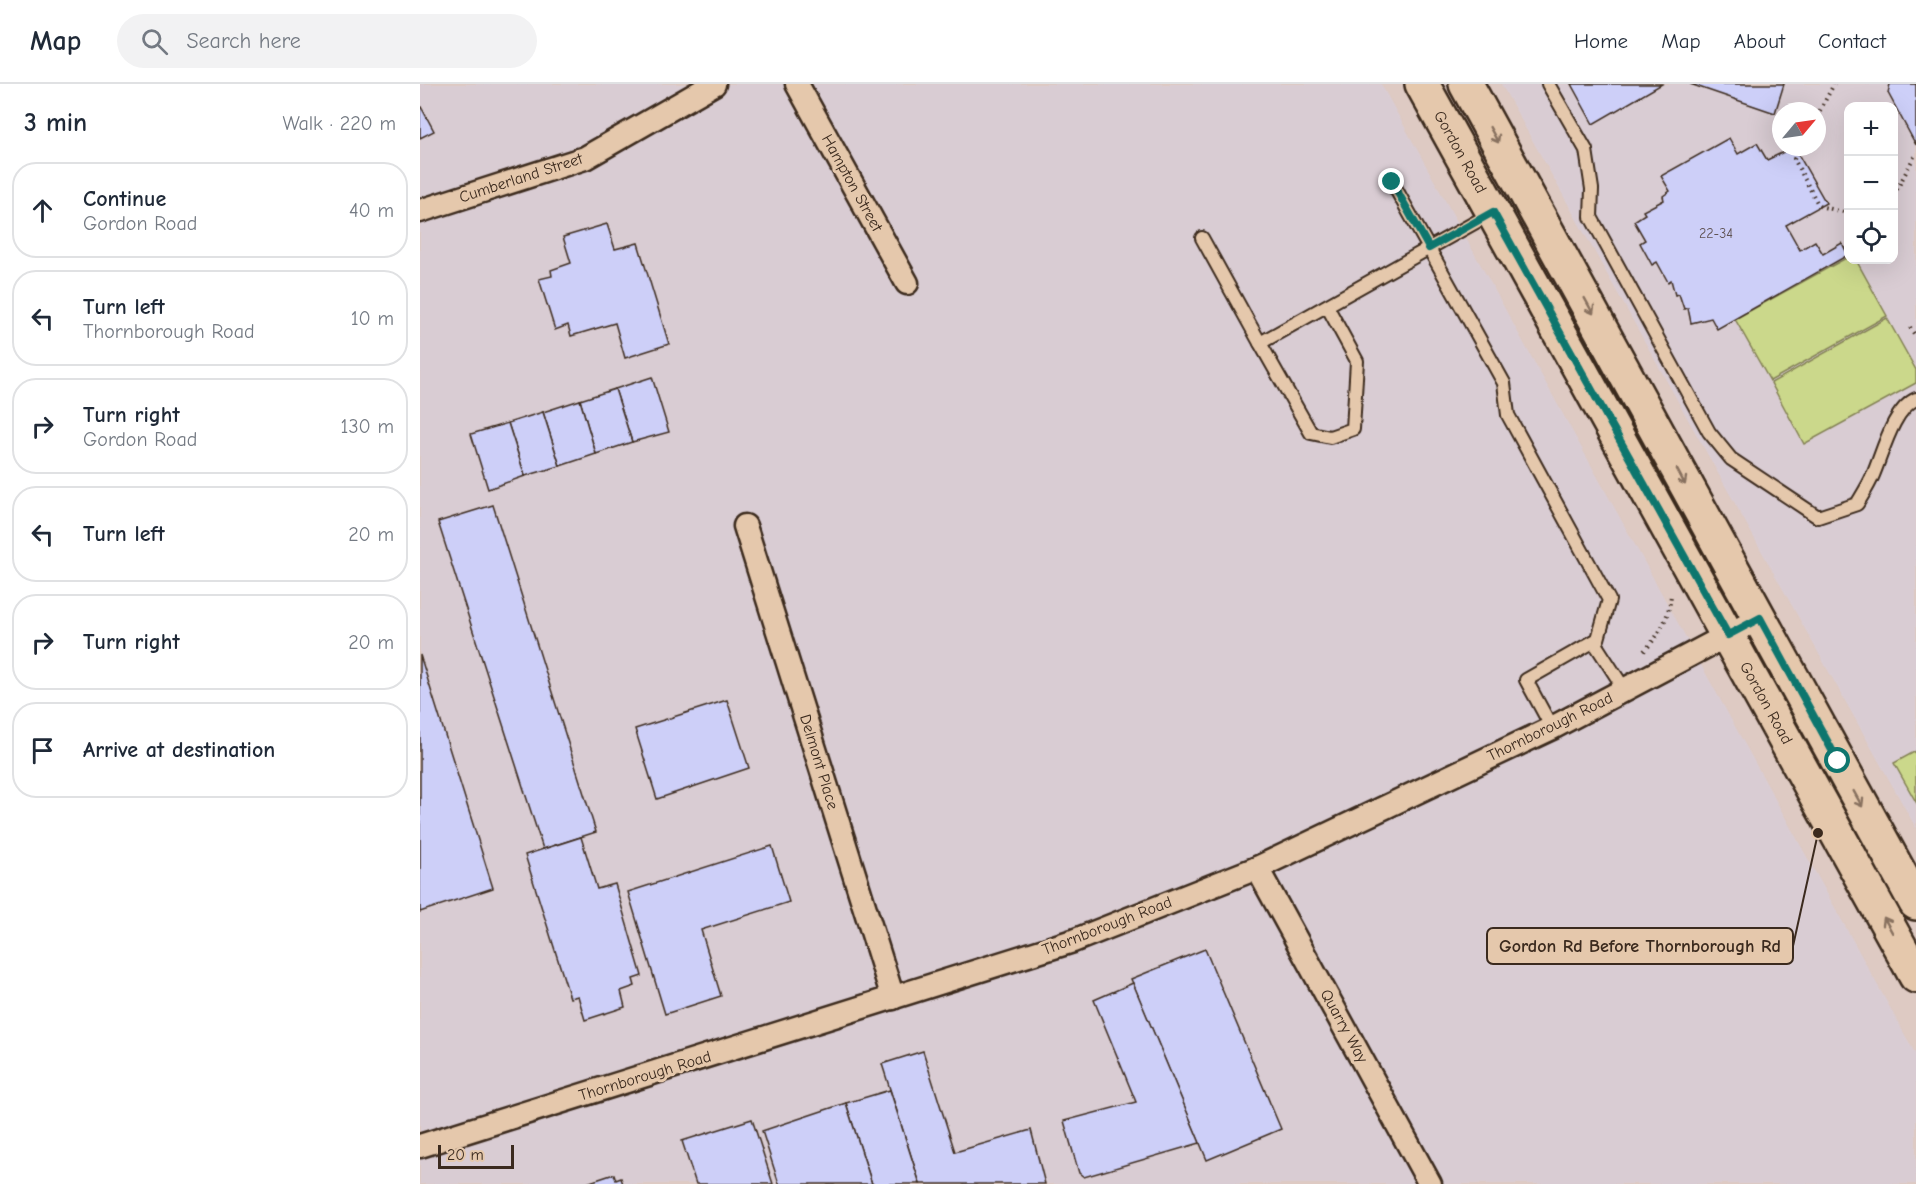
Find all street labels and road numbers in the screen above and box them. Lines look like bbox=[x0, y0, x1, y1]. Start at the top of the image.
street label: Gordon Road bbox=[1430, 108, 1490, 196]
street label: Hampton Street bbox=[818, 131, 886, 235]
street label: Cumberland Street bbox=[457, 149, 585, 206]
street label: Gordon Road bbox=[1736, 659, 1796, 747]
street label: Thornborough Road bbox=[1484, 689, 1616, 765]
street label: Delmont Place bbox=[796, 712, 842, 812]
street label: Thornborough Road bbox=[1040, 893, 1174, 959]
street label: Quarry Way bbox=[1316, 986, 1372, 1067]
street label: Thornborough Road bbox=[577, 1047, 713, 1105]

